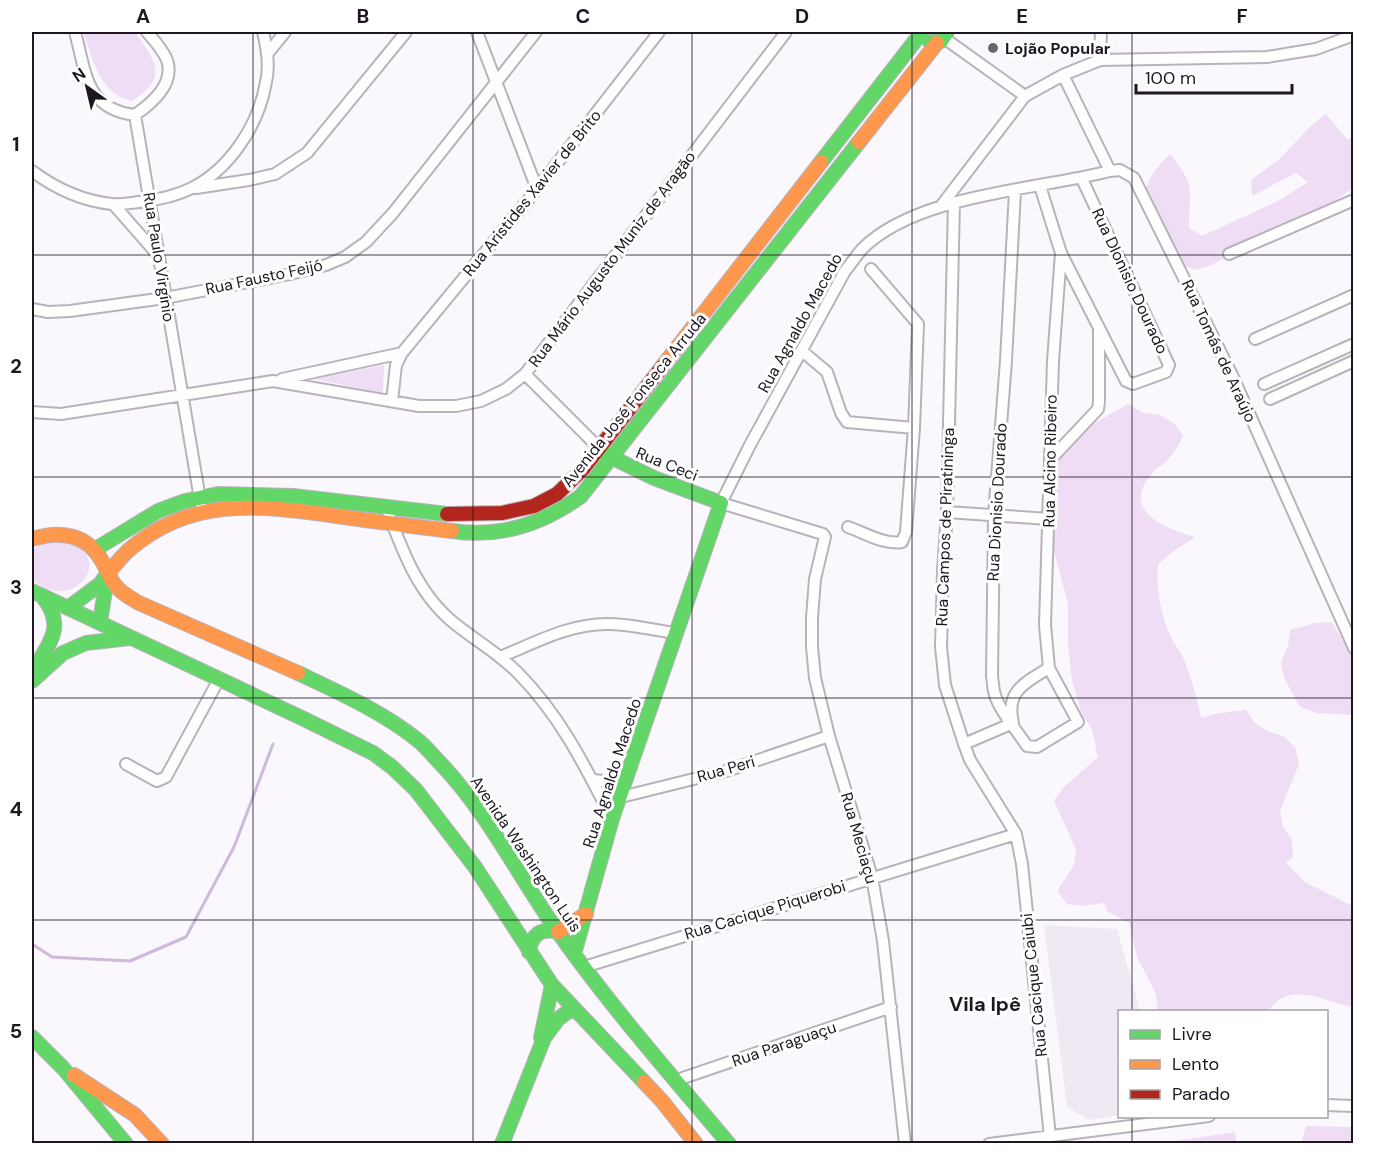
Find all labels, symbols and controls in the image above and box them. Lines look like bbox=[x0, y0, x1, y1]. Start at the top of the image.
text: A bbox=[136, 3, 150, 29]
text: B bbox=[357, 3, 369, 29]
text: C bbox=[576, 3, 590, 29]
text: D bbox=[795, 3, 809, 29]
text: E bbox=[1016, 3, 1028, 29]
text: F bbox=[1236, 3, 1248, 29]
place label: Lojão Popular bbox=[1005, 38, 1111, 59]
marker: Lojão Popular bbox=[986, 41, 1000, 55]
north arrow bbox=[57, 57, 117, 117]
scale bar bbox=[1136, 57, 1292, 95]
text: N bbox=[68, 63, 90, 87]
text: 100 m bbox=[1145, 66, 1196, 90]
street label: Rua Aristides Xavier de Brito bbox=[458, 105, 606, 281]
text: 1 bbox=[12, 131, 20, 157]
street label: Rua Mário Augusto Muniz de Aragão bbox=[524, 147, 700, 371]
street label: Rua Paulo Virgínio bbox=[138, 191, 180, 323]
street label: Rua DIonisio Dourado bbox=[1087, 205, 1173, 357]
street label: Rua Agnaldo Macedo bbox=[753, 250, 847, 396]
street label: Rua Fausto Feijó bbox=[203, 254, 325, 300]
street label: Rua Tomás de Araújo bbox=[1177, 276, 1261, 426]
street label: Avenida José Fonseca Arruda bbox=[557, 309, 711, 491]
text: 2 bbox=[10, 353, 22, 379]
street label: Rua Alcino Ribeiro bbox=[1038, 394, 1062, 528]
street label: Rua Dionisio Dourado bbox=[982, 422, 1012, 582]
street label: Rua Campos de Piratininga bbox=[931, 427, 959, 627]
street label: Rua Ceci bbox=[633, 442, 701, 486]
text: 3 bbox=[10, 574, 22, 600]
street label: Rua Agnaldo Macedo bbox=[578, 695, 646, 851]
street label: Rua Peri bbox=[695, 751, 757, 787]
street label: Avenida Washington Luis bbox=[466, 772, 586, 936]
street label: Rua Meciaçu bbox=[836, 790, 882, 886]
text: 4 bbox=[10, 796, 23, 822]
street label: Rua Cacique Piquerobi bbox=[682, 875, 848, 945]
street label: Rua Cacique Caiubi bbox=[1016, 912, 1052, 1058]
district label: Vila Ipê bbox=[949, 991, 1021, 1017]
legend bbox=[1118, 1010, 1328, 1118]
street label: Rua Paraguaçu bbox=[729, 1016, 839, 1072]
text: 5 bbox=[10, 1018, 22, 1044]
text: Livre bbox=[1172, 1022, 1212, 1046]
text: Lento bbox=[1172, 1052, 1219, 1076]
text: Parado bbox=[1172, 1082, 1230, 1106]

